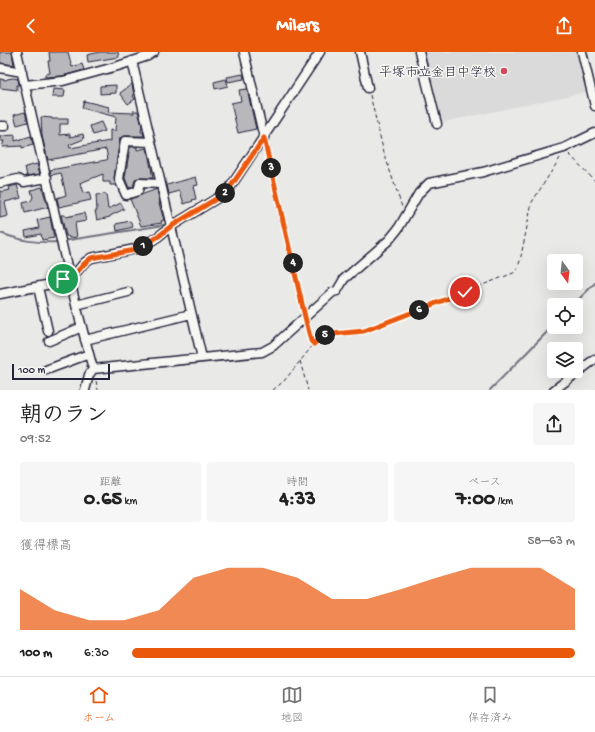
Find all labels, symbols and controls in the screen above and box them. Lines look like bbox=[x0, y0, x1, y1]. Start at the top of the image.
icon: back bbox=[20, 15, 42, 37]
icon: share bbox=[553, 15, 575, 37]
text: Milers bbox=[276, 16, 319, 37]
place label: 平塚市立金目中学校 bbox=[379, 65, 496, 81]
marker: 平塚市立金目中学校 bbox=[499, 66, 509, 76]
pin: 3 bbox=[261, 158, 281, 178]
text: 3 bbox=[268, 162, 274, 174]
pin: 2 bbox=[215, 183, 235, 203]
text: 2 bbox=[222, 187, 228, 199]
pin: 1 bbox=[133, 236, 153, 256]
text: 1 bbox=[141, 240, 145, 252]
pin: 4 bbox=[283, 253, 303, 273]
north arrow bbox=[547, 254, 583, 290]
map controls bbox=[547, 254, 583, 378]
text: 4 bbox=[290, 257, 296, 269]
pin bbox=[46, 262, 80, 296]
icon: arrive bbox=[52, 268, 74, 290]
pin bbox=[448, 275, 482, 309]
icon: check bbox=[454, 281, 476, 303]
button: locate bbox=[547, 298, 583, 334]
pin: 6 bbox=[409, 300, 429, 320]
text: 6 bbox=[416, 304, 422, 316]
pin: 5 bbox=[315, 325, 335, 345]
text: 5 bbox=[322, 329, 328, 341]
button: layers bbox=[547, 342, 583, 378]
scale bar bbox=[12, 362, 110, 381]
text: 100 m bbox=[18, 365, 45, 377]
button: share bbox=[533, 403, 575, 445]
text: 朝のラン bbox=[20, 404, 108, 430]
text: 09:52 bbox=[20, 432, 51, 447]
text: 距離 bbox=[100, 477, 122, 489]
text: 時間 bbox=[287, 477, 309, 489]
text: ペース bbox=[468, 477, 501, 489]
text: 0.65 bbox=[84, 489, 122, 512]
text: 4:33 bbox=[279, 489, 316, 512]
text: 7:00 bbox=[456, 489, 495, 512]
text: km bbox=[122, 496, 137, 508]
text: /km bbox=[495, 496, 513, 508]
text: 58–63 m bbox=[527, 534, 575, 549]
text: 獲得標高 bbox=[20, 539, 72, 554]
text: 100 m bbox=[20, 646, 52, 661]
text: 6:30 bbox=[84, 646, 109, 661]
tab: ホーム bbox=[83, 684, 115, 725]
tab: 地図 bbox=[281, 684, 303, 725]
tab: 保存済み bbox=[468, 684, 512, 725]

